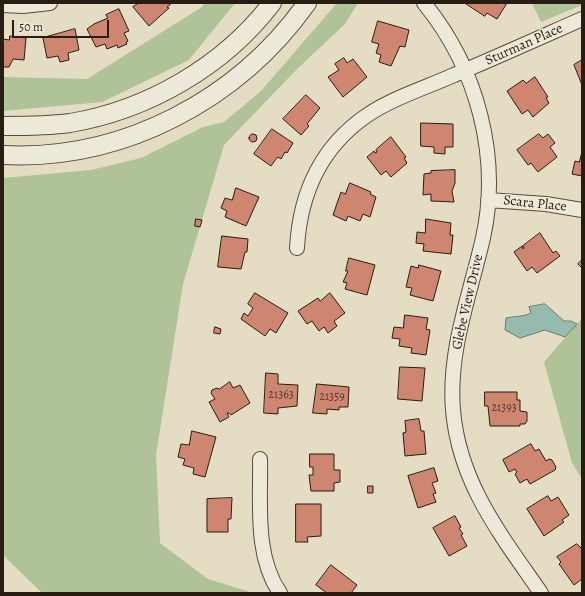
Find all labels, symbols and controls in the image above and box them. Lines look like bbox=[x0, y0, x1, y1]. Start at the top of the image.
scale bar bbox=[14, 12, 111, 38]
text: 50 m bbox=[19, 19, 43, 35]
street label: Sturman Place bbox=[483, 20, 565, 70]
street label: Scara Place bbox=[502, 192, 568, 216]
street label: Glebe View Drive bbox=[449, 253, 487, 351]
house number: 21363 bbox=[268, 388, 294, 402]
house number: 21359 bbox=[319, 390, 345, 404]
house number: 21393 bbox=[491, 401, 517, 415]

